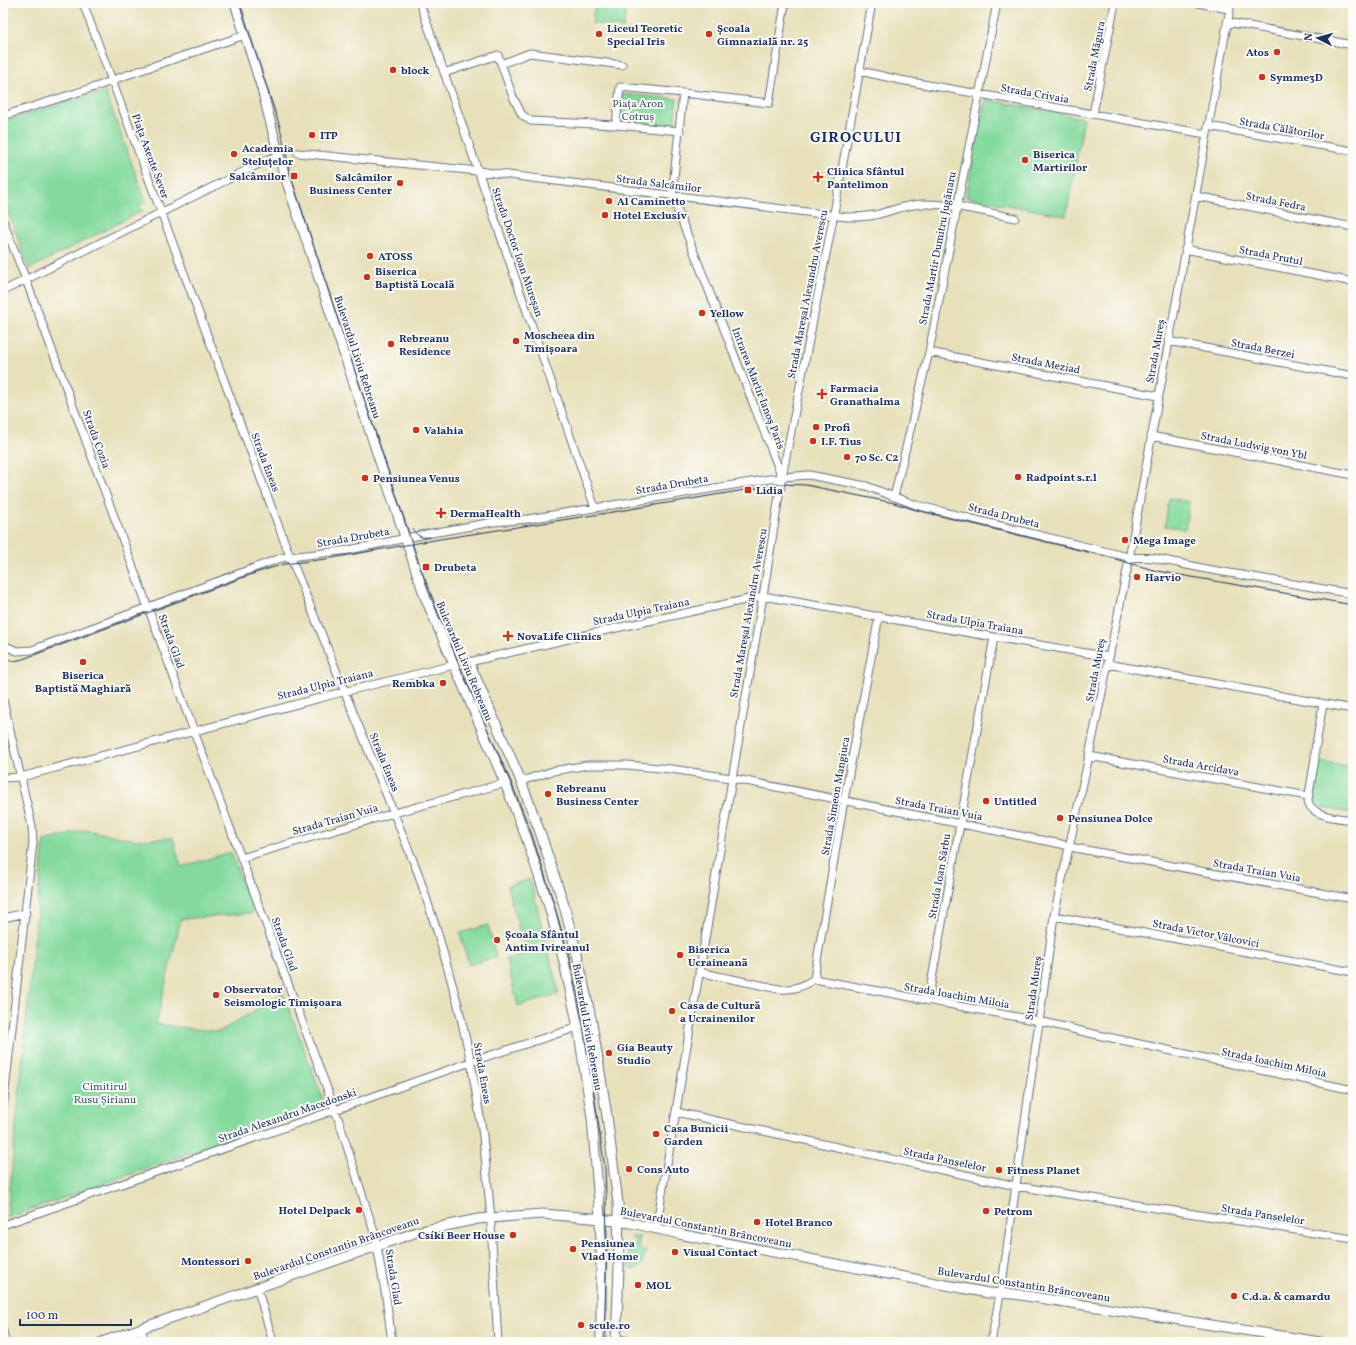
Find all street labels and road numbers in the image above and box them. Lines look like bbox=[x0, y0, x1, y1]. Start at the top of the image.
street label: Strada Măgura bbox=[1081, 19, 1110, 93]
street label: Strada Crivaia bbox=[999, 81, 1071, 108]
street label: Piața Axente Sever bbox=[127, 112, 172, 201]
street label: Strada Călătorilor bbox=[1238, 115, 1326, 144]
street label: Strada Martir Dumitru Jugănaru bbox=[916, 170, 961, 326]
street label: Strada Salcâmilor bbox=[615, 172, 703, 197]
street label: Strada Doctor Ioan Mureșan bbox=[487, 186, 546, 320]
street label: Strada Fedra bbox=[1244, 189, 1308, 216]
street label: Strada Mareșal Alexandru Averescu bbox=[785, 208, 832, 380]
street label: Strada Prutul bbox=[1238, 243, 1304, 270]
street label: Bulevardul Liviu Rebreanu bbox=[330, 294, 384, 421]
street label: Strada Mureș bbox=[1143, 318, 1170, 384]
street label: Intrarea Martir Ianoș Paris bbox=[727, 325, 788, 452]
street label: Strada Berzei bbox=[1230, 336, 1296, 363]
street label: Strada Meziad bbox=[1010, 350, 1081, 378]
street label: Strada Cozia bbox=[78, 408, 113, 471]
street label: Strada Ludwig von Ybl bbox=[1199, 429, 1308, 464]
street label: Strada Eneas bbox=[246, 431, 283, 495]
street label: Strada Drubeta bbox=[635, 472, 710, 499]
street label: Strada Drubeta bbox=[966, 500, 1042, 533]
street label: Strada Drubeta bbox=[316, 525, 391, 552]
street label: Strada Mareșal Alexandru Averescu bbox=[727, 527, 772, 699]
street label: Strada Ulpia Traiana bbox=[592, 595, 692, 630]
street label: Bulevardul Liviu Rebreanu bbox=[432, 599, 496, 724]
street label: Strada Ulpia Traiana bbox=[925, 608, 1025, 640]
street label: Strada Glad bbox=[154, 612, 187, 671]
street label: Strada Mureș bbox=[1083, 637, 1110, 703]
street label: Strada Ulpia Traiana bbox=[276, 666, 375, 705]
street label: Strada Eneas bbox=[365, 731, 402, 795]
street label: Strada Simeon Mangiuca bbox=[819, 735, 854, 857]
street label: Strada Arcidava bbox=[1161, 752, 1241, 781]
street label: Strada Traian Vuia bbox=[894, 794, 984, 825]
street label: Strada Traian Vuia bbox=[291, 801, 381, 840]
street label: Strada Ioan Sârbu bbox=[926, 832, 955, 920]
street label: Strada Traian Vuia bbox=[1212, 856, 1302, 887]
street label: Strada Glad bbox=[267, 915, 300, 974]
street label: Strada Victor Vâlcovici bbox=[1151, 917, 1260, 952]
street label: Strada Mureș bbox=[1023, 955, 1046, 1021]
street label: Bulevardul Liviu Rebreanu bbox=[568, 963, 605, 1092]
street label: Strada Ioachim Miloia bbox=[903, 980, 1011, 1013]
street label: Strada Eneas bbox=[469, 1041, 494, 1106]
street label: Strada Ioachim Miloia bbox=[1220, 1045, 1328, 1082]
street label: Strada Alexandru Macedonski bbox=[216, 1086, 359, 1147]
street label: Strada Panselelor bbox=[902, 1144, 988, 1177]
street label: Strada Panselelor bbox=[1220, 1201, 1306, 1230]
street label: Bulevardul Constantin Brâncoveanu bbox=[619, 1204, 793, 1253]
street label: Bulevardul Constantin Brâncoveanu bbox=[251, 1214, 422, 1285]
street label: Strada Glad bbox=[381, 1248, 404, 1307]
street label: Bulevardul Constantin Brâncoveanu bbox=[936, 1264, 1111, 1307]

